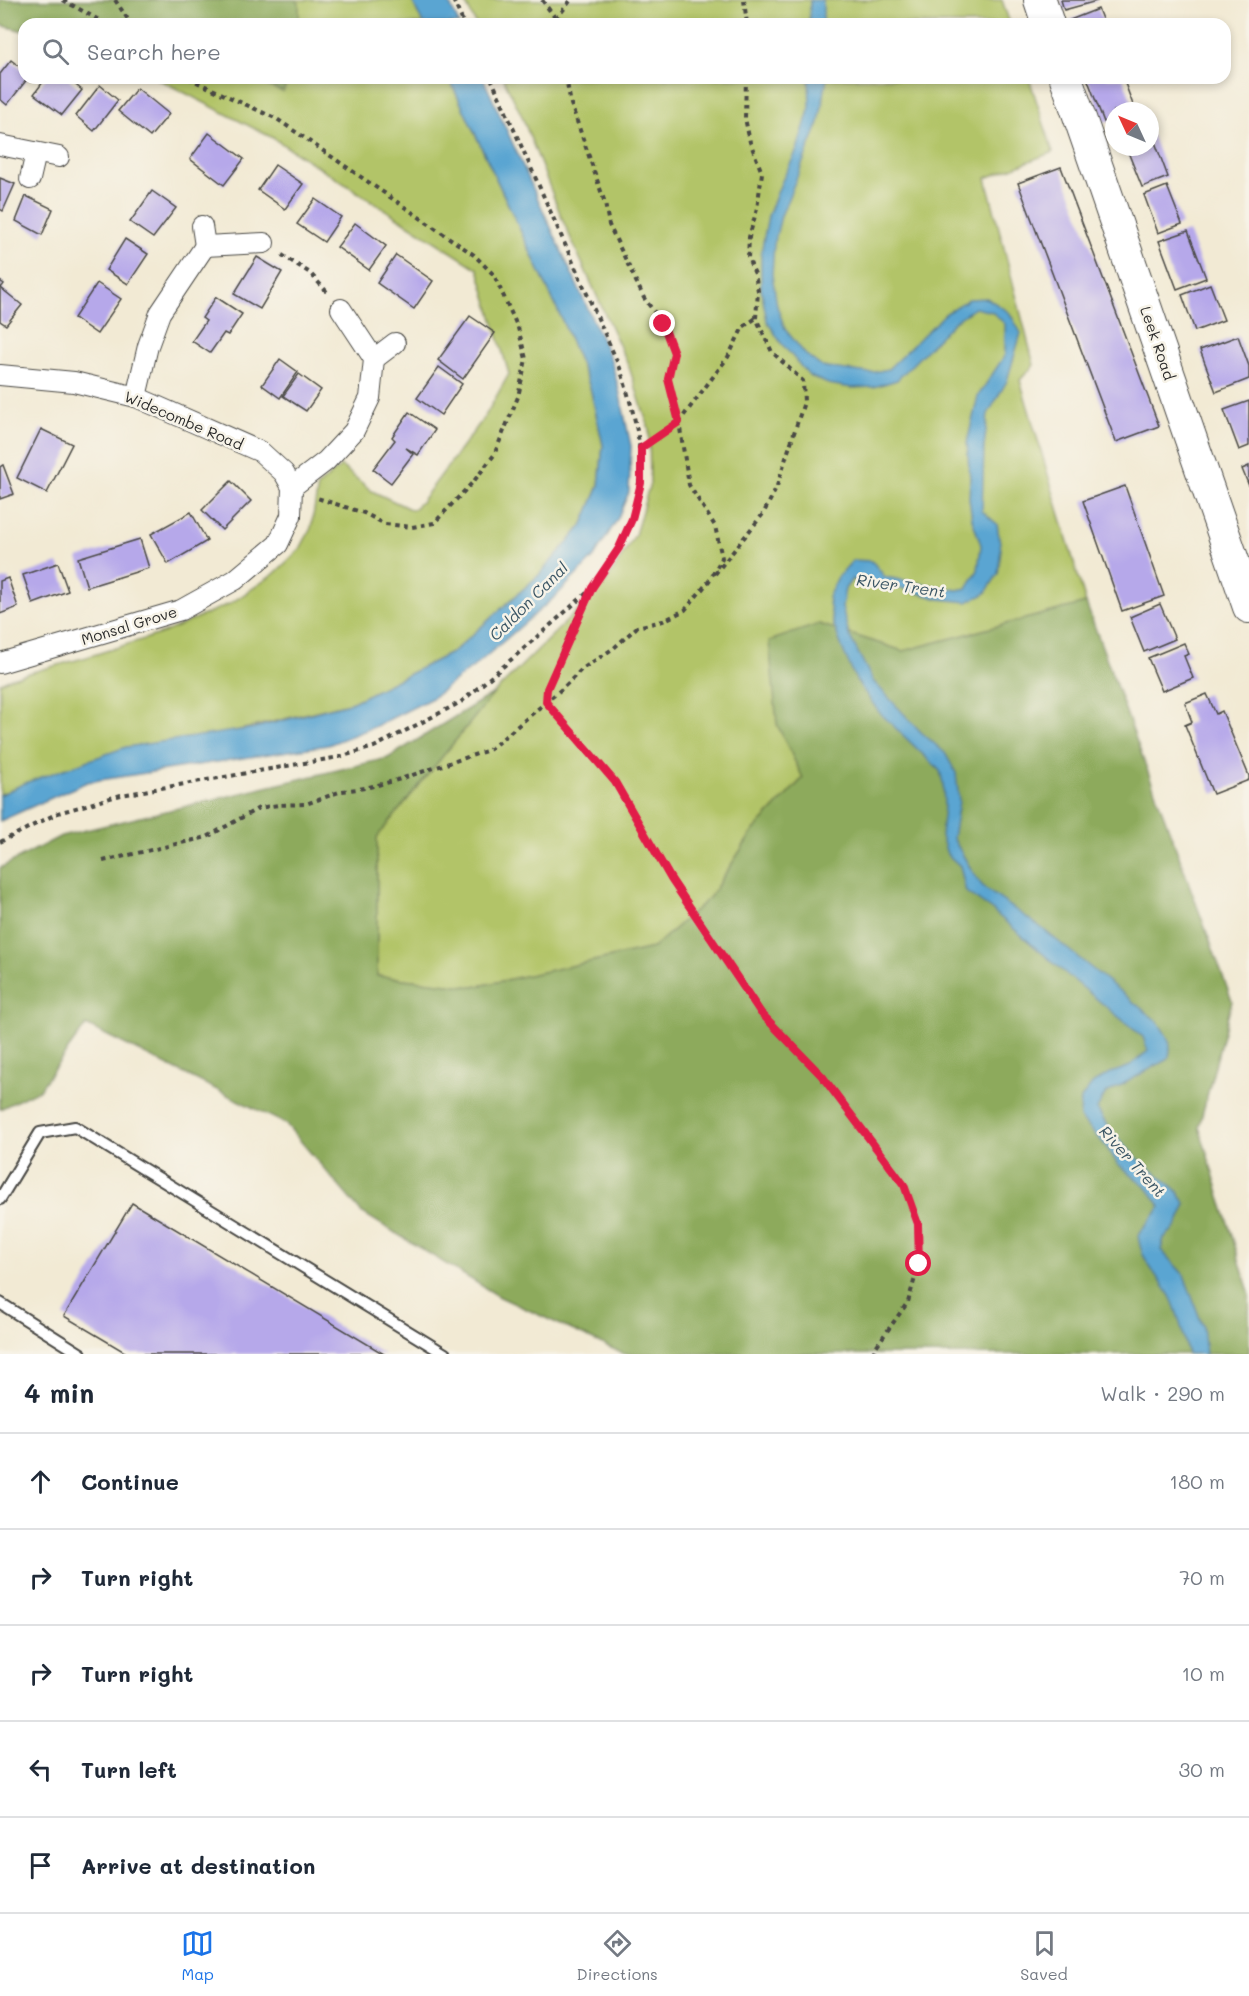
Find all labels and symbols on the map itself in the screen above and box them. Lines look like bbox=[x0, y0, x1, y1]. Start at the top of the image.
north arrow bbox=[1105, 102, 1159, 156]
street label: Leek Road bbox=[1136, 304, 1180, 382]
route end bbox=[649, 310, 675, 336]
street label: Widecombe Road bbox=[122, 386, 246, 454]
water label: Caldon Canal bbox=[484, 557, 572, 645]
water label: River Trent bbox=[855, 568, 947, 602]
street label: Monsal Grove bbox=[79, 601, 179, 649]
water label: River Trent bbox=[1095, 1121, 1171, 1201]
route start bbox=[905, 1250, 931, 1276]

